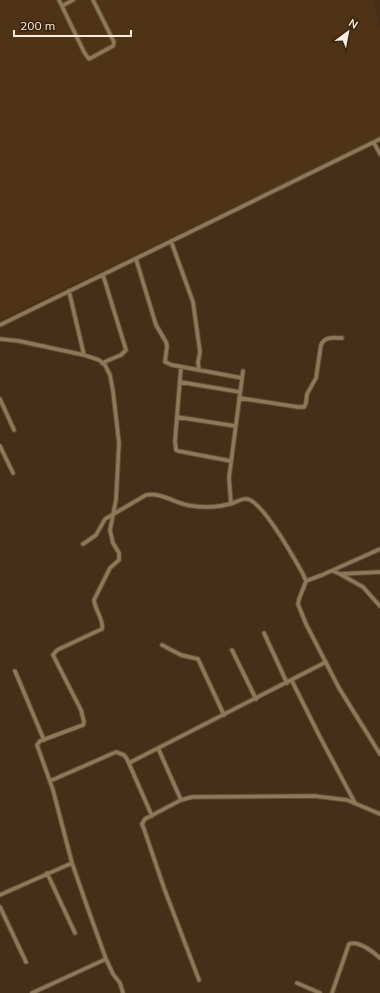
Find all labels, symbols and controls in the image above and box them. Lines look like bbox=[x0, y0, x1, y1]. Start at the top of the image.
scale bar bbox=[14, 12, 131, 38]
north arrow bbox=[328, 12, 368, 52]
text: N bbox=[346, 15, 361, 32]
text: 200 m bbox=[20, 18, 55, 33]

